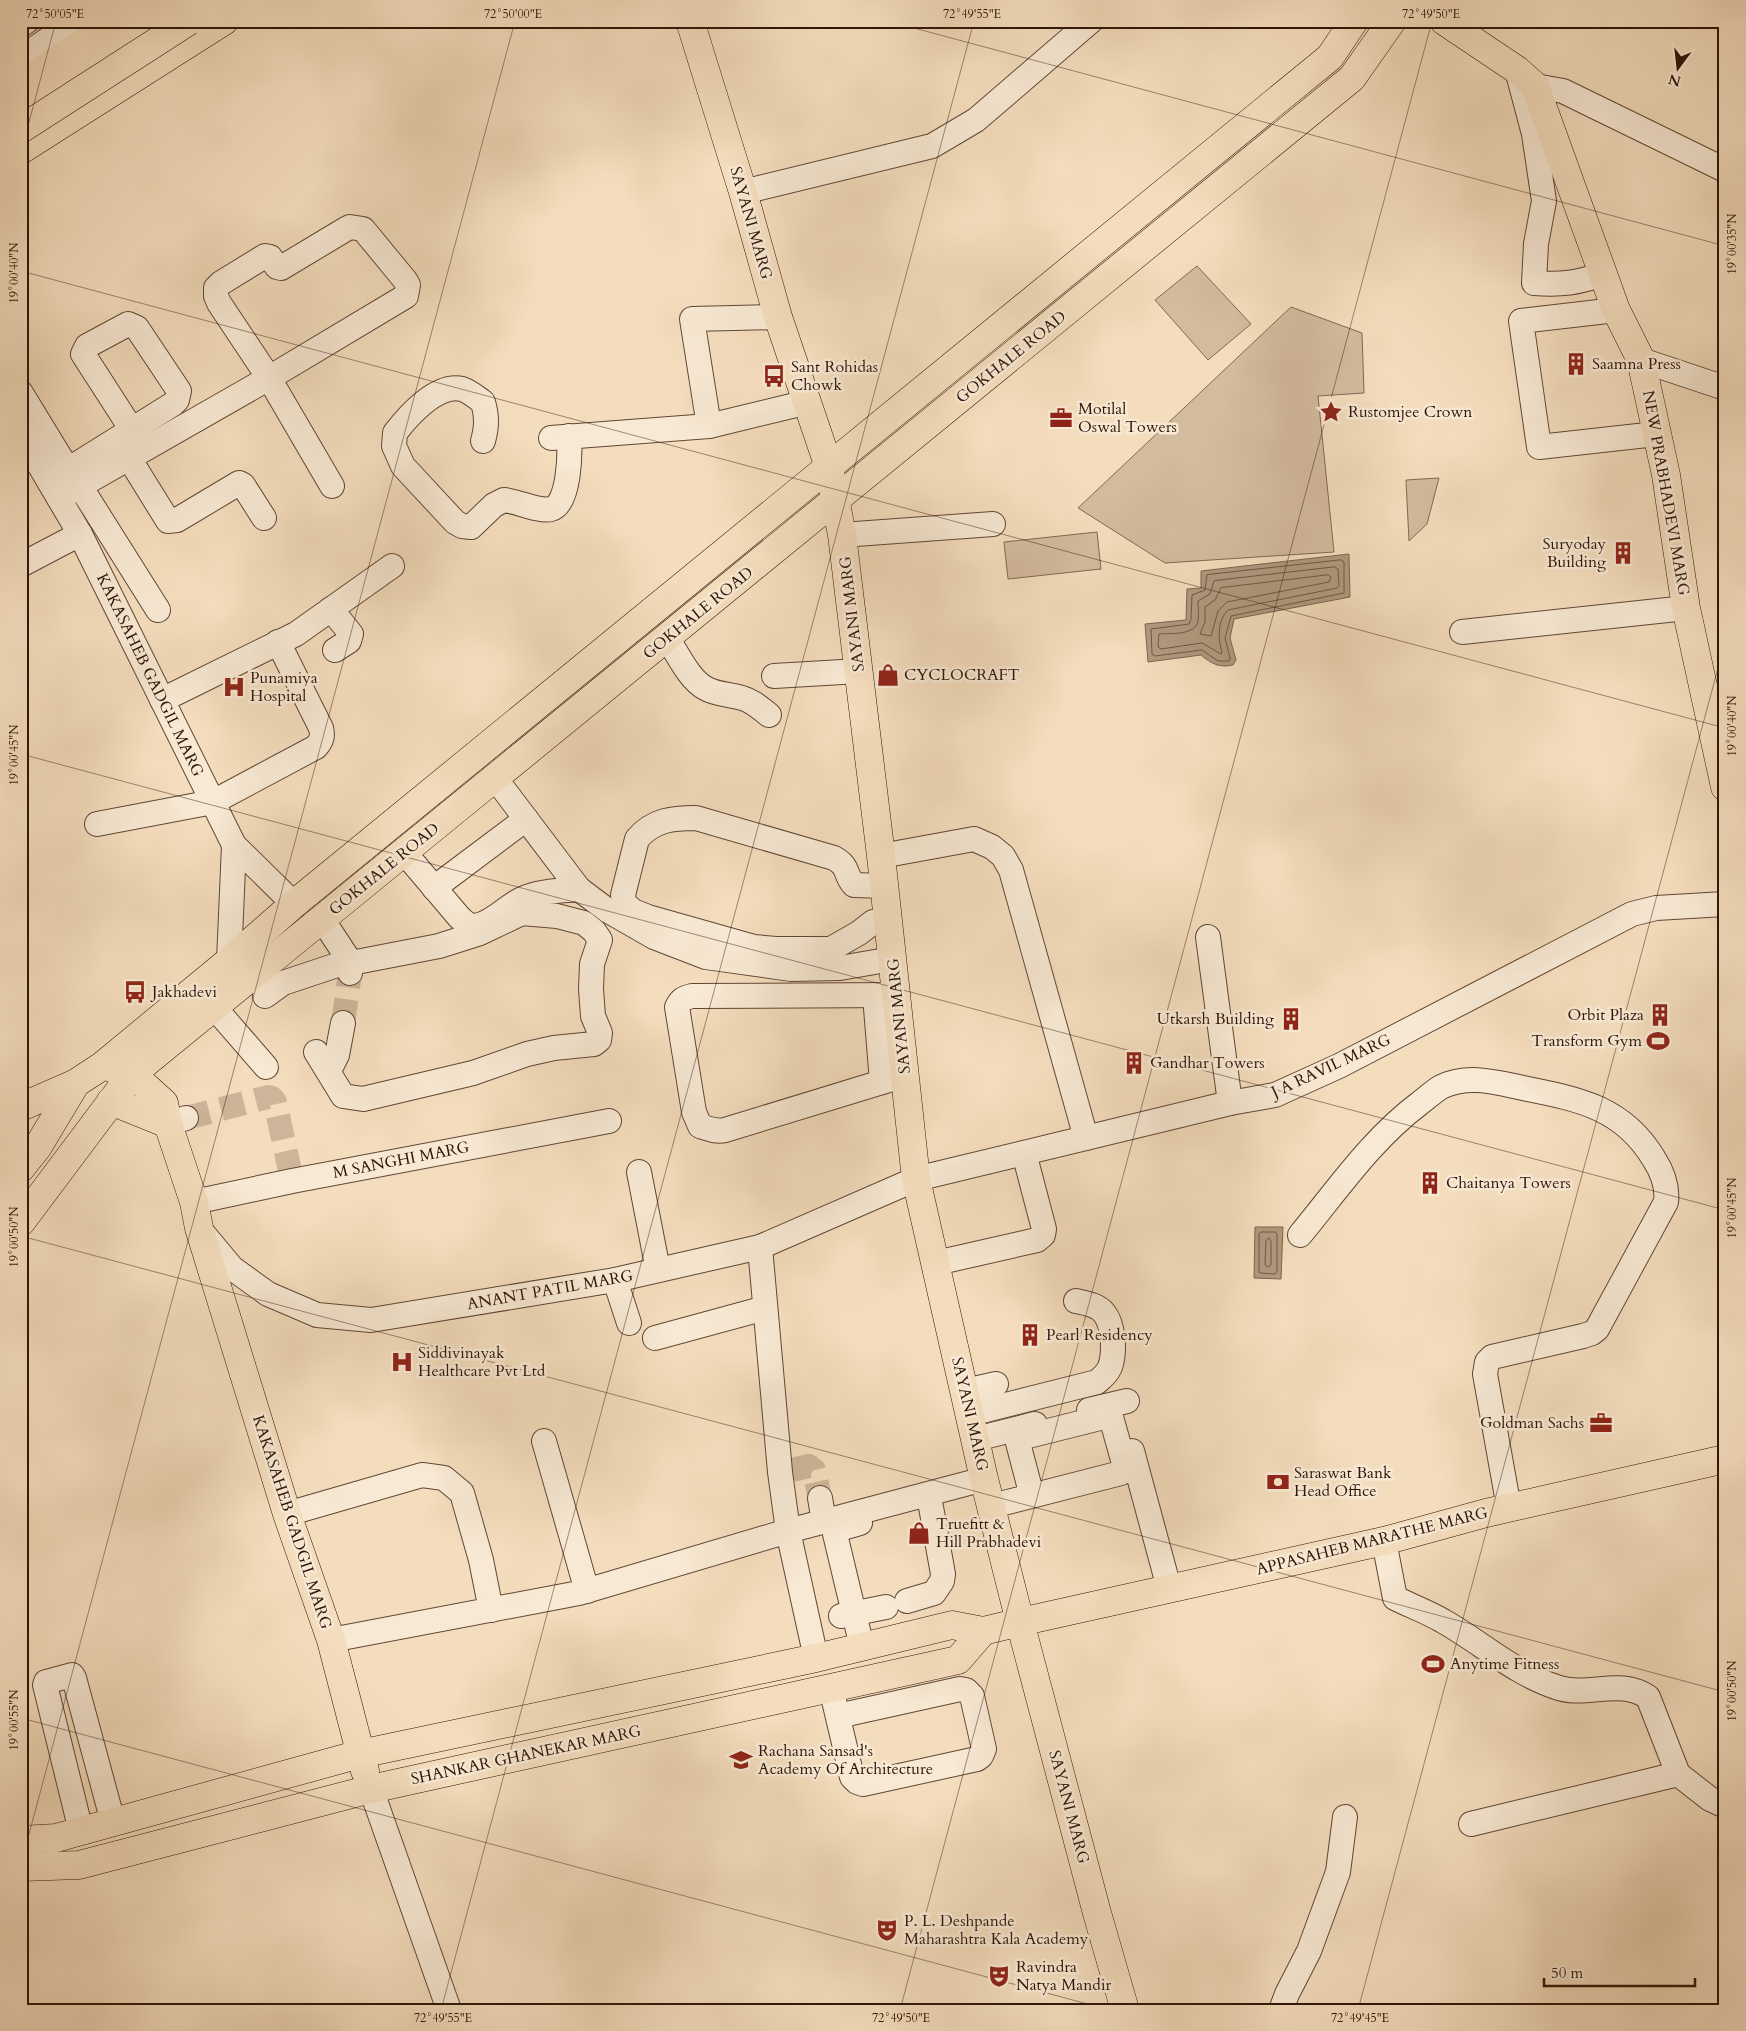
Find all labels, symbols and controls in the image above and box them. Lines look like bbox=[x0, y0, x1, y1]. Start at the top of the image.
text: 72°50'05"E bbox=[26, 6, 84, 22]
text: 72°50'00"E bbox=[484, 6, 542, 22]
text: 72°49'55"E bbox=[943, 6, 1001, 22]
text: 72°49'50"E bbox=[1402, 6, 1460, 22]
north arrow bbox=[1654, 42, 1704, 92]
text: N bbox=[1666, 69, 1683, 91]
street label: SAYANI MARG bbox=[724, 164, 778, 282]
text: 19°00'35"N bbox=[1724, 213, 1740, 274]
text: 19°00'40"N bbox=[6, 242, 22, 303]
street label: GOKHALE ROAD bbox=[951, 306, 1071, 408]
building icon: Saamna Press bbox=[1563, 351, 1589, 377]
place label: Saamna Press bbox=[1592, 353, 1681, 375]
place label: Sant Rohidas Chowk bbox=[791, 356, 878, 396]
bus stop icon: Sant Rohidas Chowk bbox=[761, 363, 787, 389]
street label: NEW PRABHADEVI MARG bbox=[1637, 389, 1695, 597]
place label: Motilal Oswal Towers bbox=[1078, 398, 1177, 438]
place icon: Rustomjee Crown bbox=[1318, 399, 1344, 425]
place label: Rustomjee Crown bbox=[1348, 401, 1472, 423]
office icon: Motilal Oswal Towers bbox=[1048, 405, 1074, 431]
place label: Suryoday Building bbox=[1542, 533, 1607, 573]
building icon: Suryoday Building bbox=[1610, 540, 1636, 566]
street label: SAYANI MARG bbox=[834, 555, 870, 673]
street label: GOKHALE ROAD bbox=[638, 562, 758, 664]
street label: KAKASAHEB GADGIL MARG bbox=[91, 570, 209, 781]
shop icon: CYCLOCRAFT bbox=[875, 662, 901, 688]
place label: CYCLOCRAFT bbox=[904, 664, 1020, 686]
place label: Punamiya Hospital bbox=[250, 667, 318, 707]
hospital icon: Punamiya Hospital bbox=[221, 674, 247, 700]
text: 19°00'40"N bbox=[1724, 695, 1740, 756]
text: 19°00'45"N bbox=[6, 724, 22, 785]
street label: GOKHALE ROAD bbox=[324, 818, 444, 920]
street label: SAYANI MARG bbox=[882, 957, 916, 1075]
bus stop icon: Jakhadevi bbox=[122, 979, 148, 1005]
place label: Jakhadevi bbox=[150, 981, 217, 1003]
building icon: Orbit Plaza bbox=[1647, 1002, 1673, 1028]
place label: Orbit Plaza bbox=[1567, 1004, 1644, 1026]
building icon: Utkarsh Building bbox=[1278, 1006, 1304, 1032]
place label: Utkarsh Building bbox=[1157, 1008, 1274, 1030]
sports icon: Transform Gym bbox=[1645, 1028, 1671, 1054]
street label: J A RAVIL MARG bbox=[1266, 1029, 1395, 1104]
place label: Transform Gym bbox=[1531, 1030, 1642, 1052]
building icon: Gandhar Towers bbox=[1121, 1050, 1147, 1076]
place label: Gandhar Towers bbox=[1150, 1052, 1265, 1074]
street label: M SANGHI MARG bbox=[331, 1136, 471, 1184]
building icon: Chaitanya Towers bbox=[1417, 1170, 1443, 1196]
place label: Chaitanya Towers bbox=[1446, 1172, 1571, 1194]
text: 19°00'45"N bbox=[1724, 1177, 1740, 1238]
text: 19°00'50"N bbox=[6, 1206, 22, 1267]
street label: ANANT PATIL MARG bbox=[465, 1264, 635, 1315]
building icon: Pearl Residency bbox=[1017, 1322, 1043, 1348]
place label: Pearl Residency bbox=[1046, 1324, 1153, 1346]
place label: Siddivinayak Healthcare Pvt Ltd bbox=[418, 1342, 546, 1382]
hospital icon: Siddivinayak Healthcare Pvt Ltd bbox=[389, 1349, 415, 1375]
street label: SAYANI MARG bbox=[946, 1355, 994, 1473]
office icon: Goldman Sachs bbox=[1588, 1410, 1614, 1436]
street label: KAKASAHEB GADGIL MARG bbox=[247, 1412, 337, 1632]
place label: Goldman Sachs bbox=[1480, 1412, 1584, 1434]
place label: Saraswat Bank Head Office bbox=[1294, 1462, 1392, 1502]
bank icon: Saraswat Bank Head Office bbox=[1265, 1469, 1291, 1495]
street label: APPASAHEB MARATHE MARG bbox=[1254, 1501, 1490, 1580]
place label: Truefitt & Hill Prabhadevi bbox=[936, 1513, 1042, 1553]
shop icon: Truefitt & Hill Prabhadevi bbox=[906, 1520, 932, 1546]
sports icon: Anytime Fitness bbox=[1420, 1651, 1446, 1677]
place label: Anytime Fitness bbox=[1450, 1653, 1559, 1675]
text: 19°00'50"N bbox=[1724, 1660, 1740, 1721]
text: 19°00'55"N bbox=[6, 1689, 22, 1750]
street label: SHANKAR GHANEKAR MARG bbox=[409, 1720, 644, 1790]
place label: Rachana Sansad's Academy Of Architecture bbox=[758, 1740, 933, 1780]
school or university icon: Rachana Sansad's Academy Of Architecture bbox=[728, 1747, 754, 1773]
street label: SAYANI MARG bbox=[1043, 1748, 1095, 1866]
place label: P. L. Deshpande Maharashtra Kala Academy bbox=[904, 1910, 1089, 1950]
theatre icon: P. L. Deshpande Maharashtra Kala Academy bbox=[874, 1917, 900, 1943]
place label: Ravindra Natya Mandir bbox=[1016, 1956, 1111, 1996]
scale bar bbox=[1544, 1956, 1695, 1988]
theatre icon: Ravindra Natya Mandir bbox=[986, 1963, 1012, 1989]
text: 50 m bbox=[1551, 1963, 1583, 1983]
text: 72°49'55"E bbox=[414, 2010, 472, 2026]
text: 72°49'50"E bbox=[872, 2010, 930, 2026]
text: 72°49'45"E bbox=[1331, 2010, 1389, 2026]

